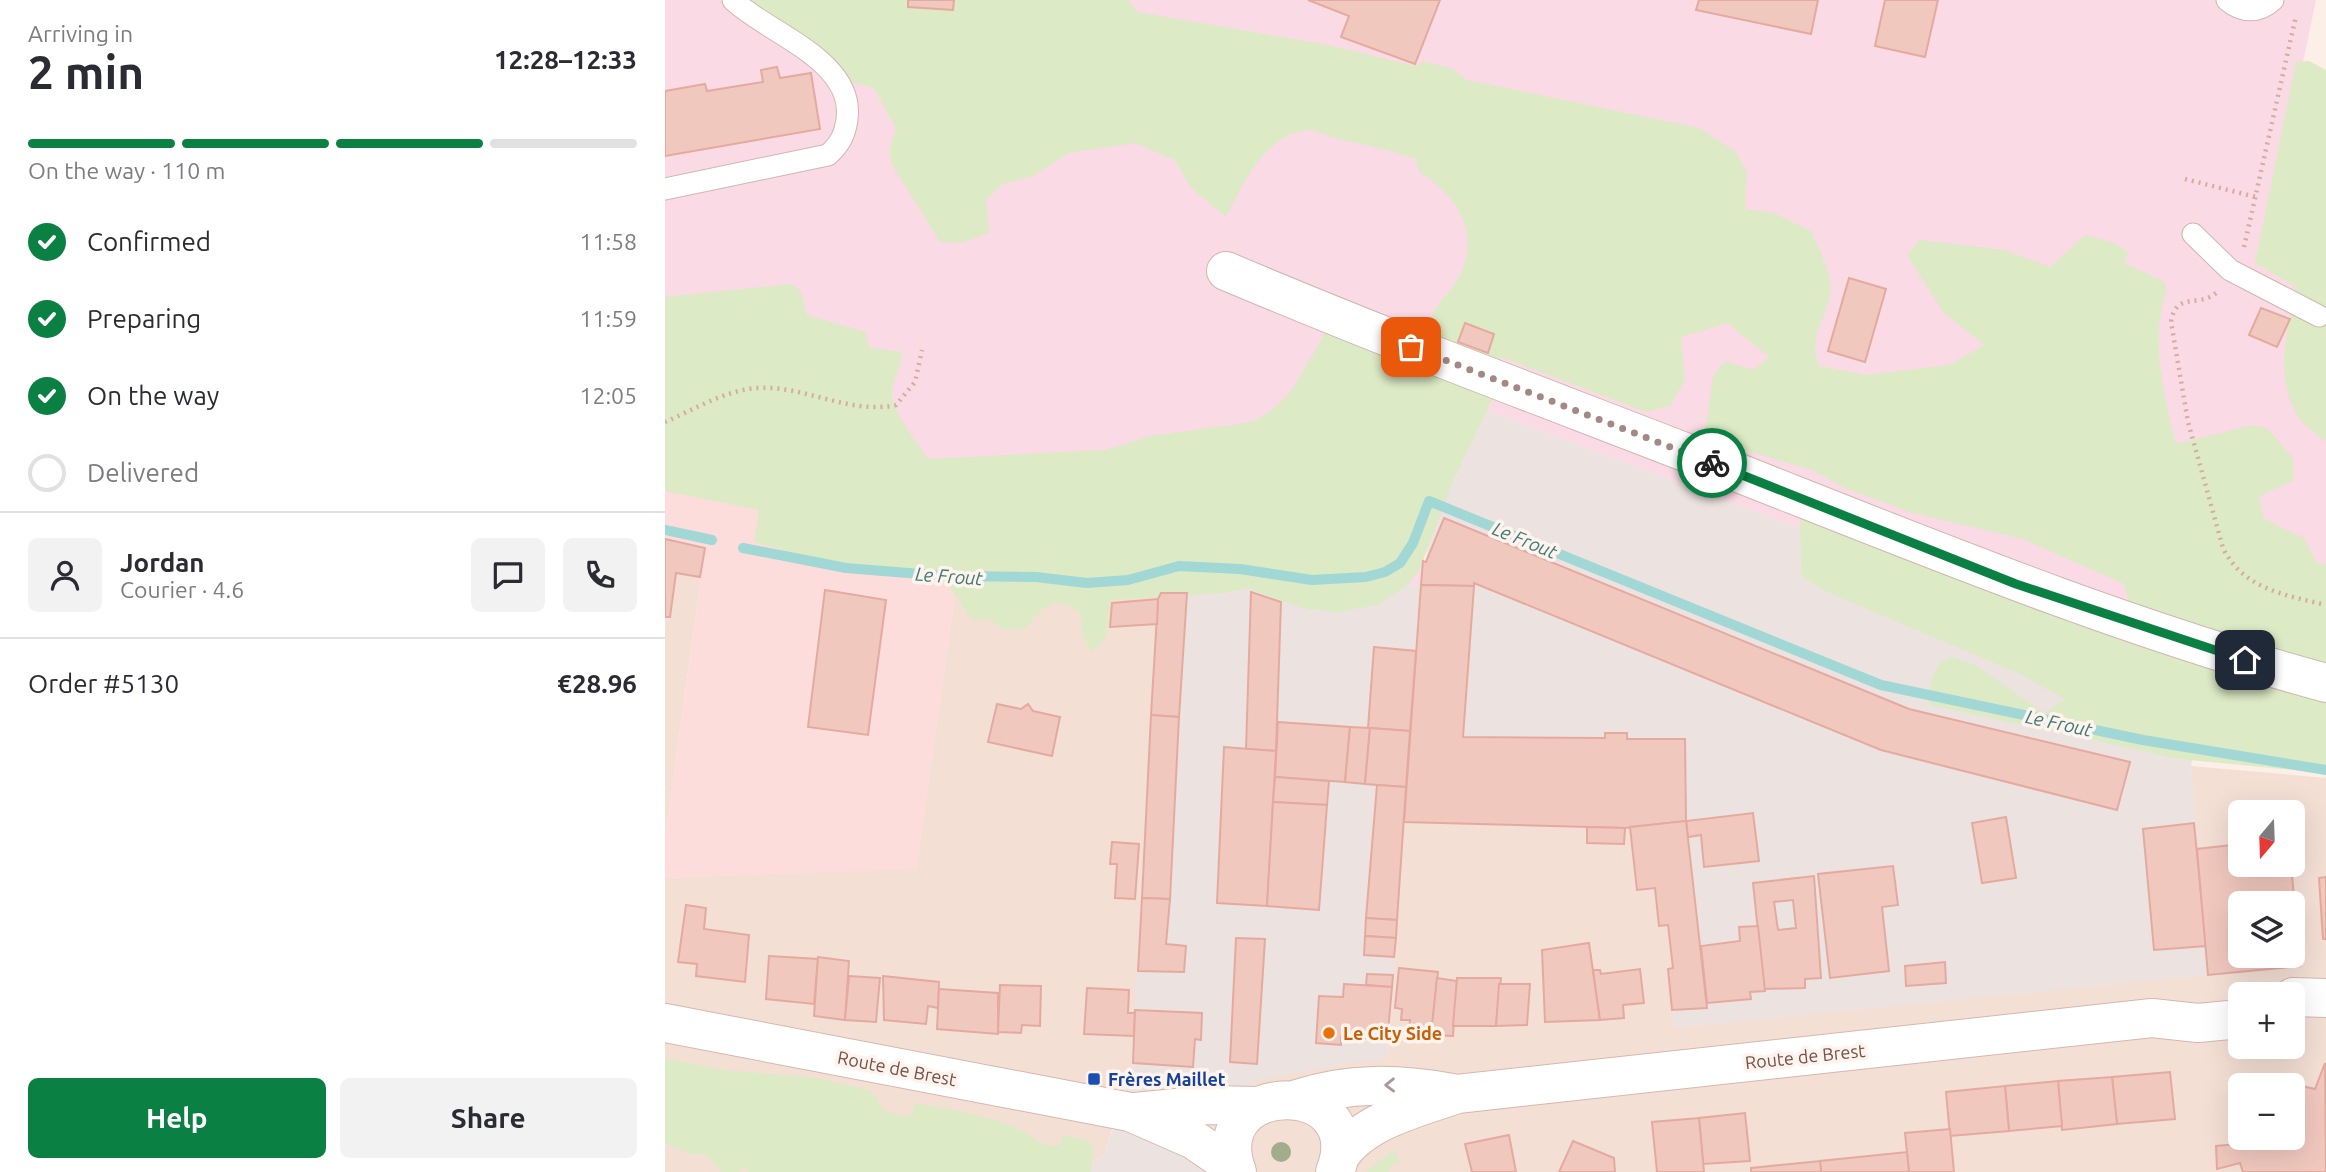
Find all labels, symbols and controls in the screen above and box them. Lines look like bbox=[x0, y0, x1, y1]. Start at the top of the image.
text: Arriving in bbox=[28, 21, 133, 46]
text: 12:28–12:33 bbox=[494, 45, 637, 74]
text: 2 min bbox=[28, 46, 144, 98]
text: On the way · 110 m bbox=[28, 158, 225, 183]
icon: check bbox=[28, 223, 66, 261]
text: Confirmed bbox=[87, 227, 211, 256]
text: 11:58 bbox=[579, 229, 637, 254]
icon: check bbox=[28, 300, 66, 338]
text: Preparing bbox=[87, 304, 201, 333]
text: 11:59 bbox=[579, 306, 637, 331]
pin bbox=[1381, 317, 1441, 377]
icon: bag bbox=[1392, 328, 1430, 366]
icon: check bbox=[28, 377, 66, 415]
text: On the way bbox=[87, 381, 219, 410]
text: 12:05 bbox=[579, 383, 637, 408]
courier bbox=[1677, 428, 1747, 498]
icon: bike bbox=[1693, 444, 1731, 482]
text: Delivered bbox=[87, 458, 199, 487]
water label: Le Frout bbox=[1490, 517, 1561, 563]
button: person bbox=[28, 538, 102, 612]
button: chat bbox=[471, 538, 545, 612]
button: phone bbox=[563, 538, 637, 612]
text: Jordan bbox=[120, 548, 205, 577]
water label: Le Frout bbox=[914, 563, 984, 589]
text: Courier · 4.6 bbox=[120, 577, 244, 602]
pin bbox=[2215, 630, 2275, 690]
icon: home bbox=[2226, 641, 2264, 679]
text: Order #5130 bbox=[28, 669, 179, 698]
text: €28.96 bbox=[557, 669, 637, 698]
water label: Le Frout bbox=[2024, 705, 2095, 741]
north arrow bbox=[2228, 800, 2305, 877]
map controls bbox=[2228, 800, 2305, 1150]
button: layers bbox=[2228, 891, 2305, 968]
button: + bbox=[2228, 982, 2305, 1059]
place label: Le City Side bbox=[1343, 1023, 1442, 1043]
marker: Le City Side bbox=[1321, 1025, 1337, 1041]
street label: Route de Brest bbox=[1744, 1040, 1866, 1072]
street label: Route de Brest bbox=[836, 1047, 958, 1089]
place label: Frères Maillet bbox=[1108, 1069, 1226, 1089]
marker: Frères Maillet bbox=[1086, 1071, 1102, 1087]
button: − bbox=[2228, 1073, 2305, 1150]
button: Help bbox=[28, 1078, 326, 1158]
button: Share bbox=[340, 1078, 637, 1158]
one-way arrow bbox=[1384, 1078, 1395, 1093]

